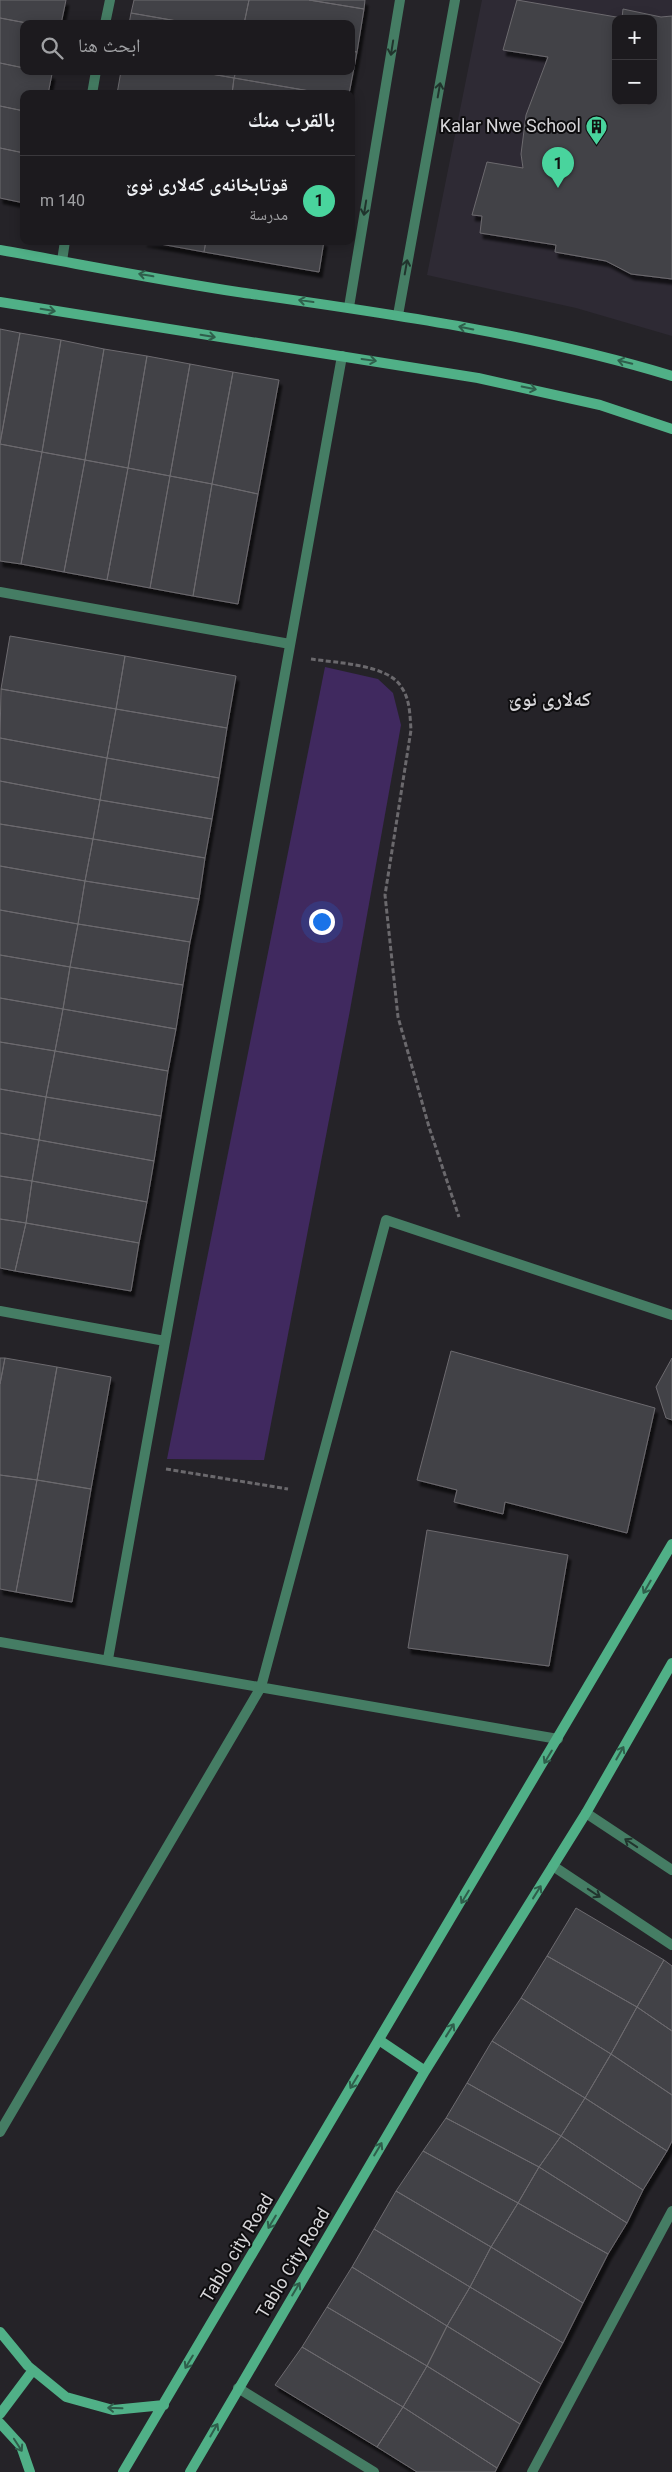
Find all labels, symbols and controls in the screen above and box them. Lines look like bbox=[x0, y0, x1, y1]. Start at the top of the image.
map controls bbox=[612, 15, 657, 105]
button: + bbox=[612, 15, 657, 60]
search box bbox=[20, 20, 355, 75]
icon: search bbox=[38, 34, 66, 62]
text: ابحث هنا bbox=[78, 34, 141, 57]
one-way arrow bbox=[386, 40, 396, 56]
button: − bbox=[612, 60, 657, 105]
one-way arrow bbox=[434, 82, 444, 98]
text: بالقرب منك bbox=[248, 108, 335, 132]
building icon: Kalar Nwe School bbox=[585, 114, 609, 145]
place label: Kalar Nwe School bbox=[440, 115, 581, 136]
pin: 1 bbox=[542, 147, 574, 188]
text: قوتابخانەی کەلاری نوێ bbox=[126, 173, 288, 196]
text: 140 m bbox=[40, 191, 85, 210]
text: 1 bbox=[314, 191, 324, 210]
one-way arrow bbox=[360, 200, 370, 216]
text: مدرسة bbox=[249, 205, 288, 224]
one-way arrow bbox=[402, 259, 412, 275]
one-way arrow bbox=[138, 270, 154, 280]
one-way arrow bbox=[298, 296, 314, 306]
one-way arrow bbox=[40, 306, 56, 316]
one-way arrow bbox=[459, 323, 475, 333]
one-way arrow bbox=[200, 331, 216, 341]
one-way arrow bbox=[361, 356, 377, 366]
one-way arrow bbox=[618, 357, 634, 366]
one-way arrow bbox=[521, 384, 537, 394]
district label: کەلاری نوێ bbox=[509, 687, 591, 711]
your location bbox=[309, 909, 335, 935]
one-way arrow bbox=[642, 1579, 652, 1593]
one-way arrow bbox=[616, 1746, 626, 1760]
one-way arrow bbox=[542, 1749, 552, 1764]
one-way arrow bbox=[625, 1838, 639, 1848]
one-way arrow bbox=[532, 1885, 542, 1899]
one-way arrow bbox=[586, 1888, 600, 1898]
one-way arrow bbox=[459, 1889, 469, 1903]
one-way arrow bbox=[446, 2023, 456, 2037]
one-way arrow bbox=[349, 2074, 359, 2088]
one-way arrow bbox=[374, 2143, 384, 2157]
street label: Tablo city Road bbox=[196, 2190, 277, 2306]
street label: Tablo City Road bbox=[251, 2204, 334, 2322]
one-way arrow bbox=[266, 2214, 276, 2228]
one-way arrow bbox=[291, 2283, 301, 2297]
one-way arrow bbox=[184, 2354, 194, 2368]
one-way arrow bbox=[108, 2404, 124, 2413]
one-way arrow bbox=[209, 2423, 219, 2437]
one-way arrow bbox=[13, 2438, 24, 2452]

